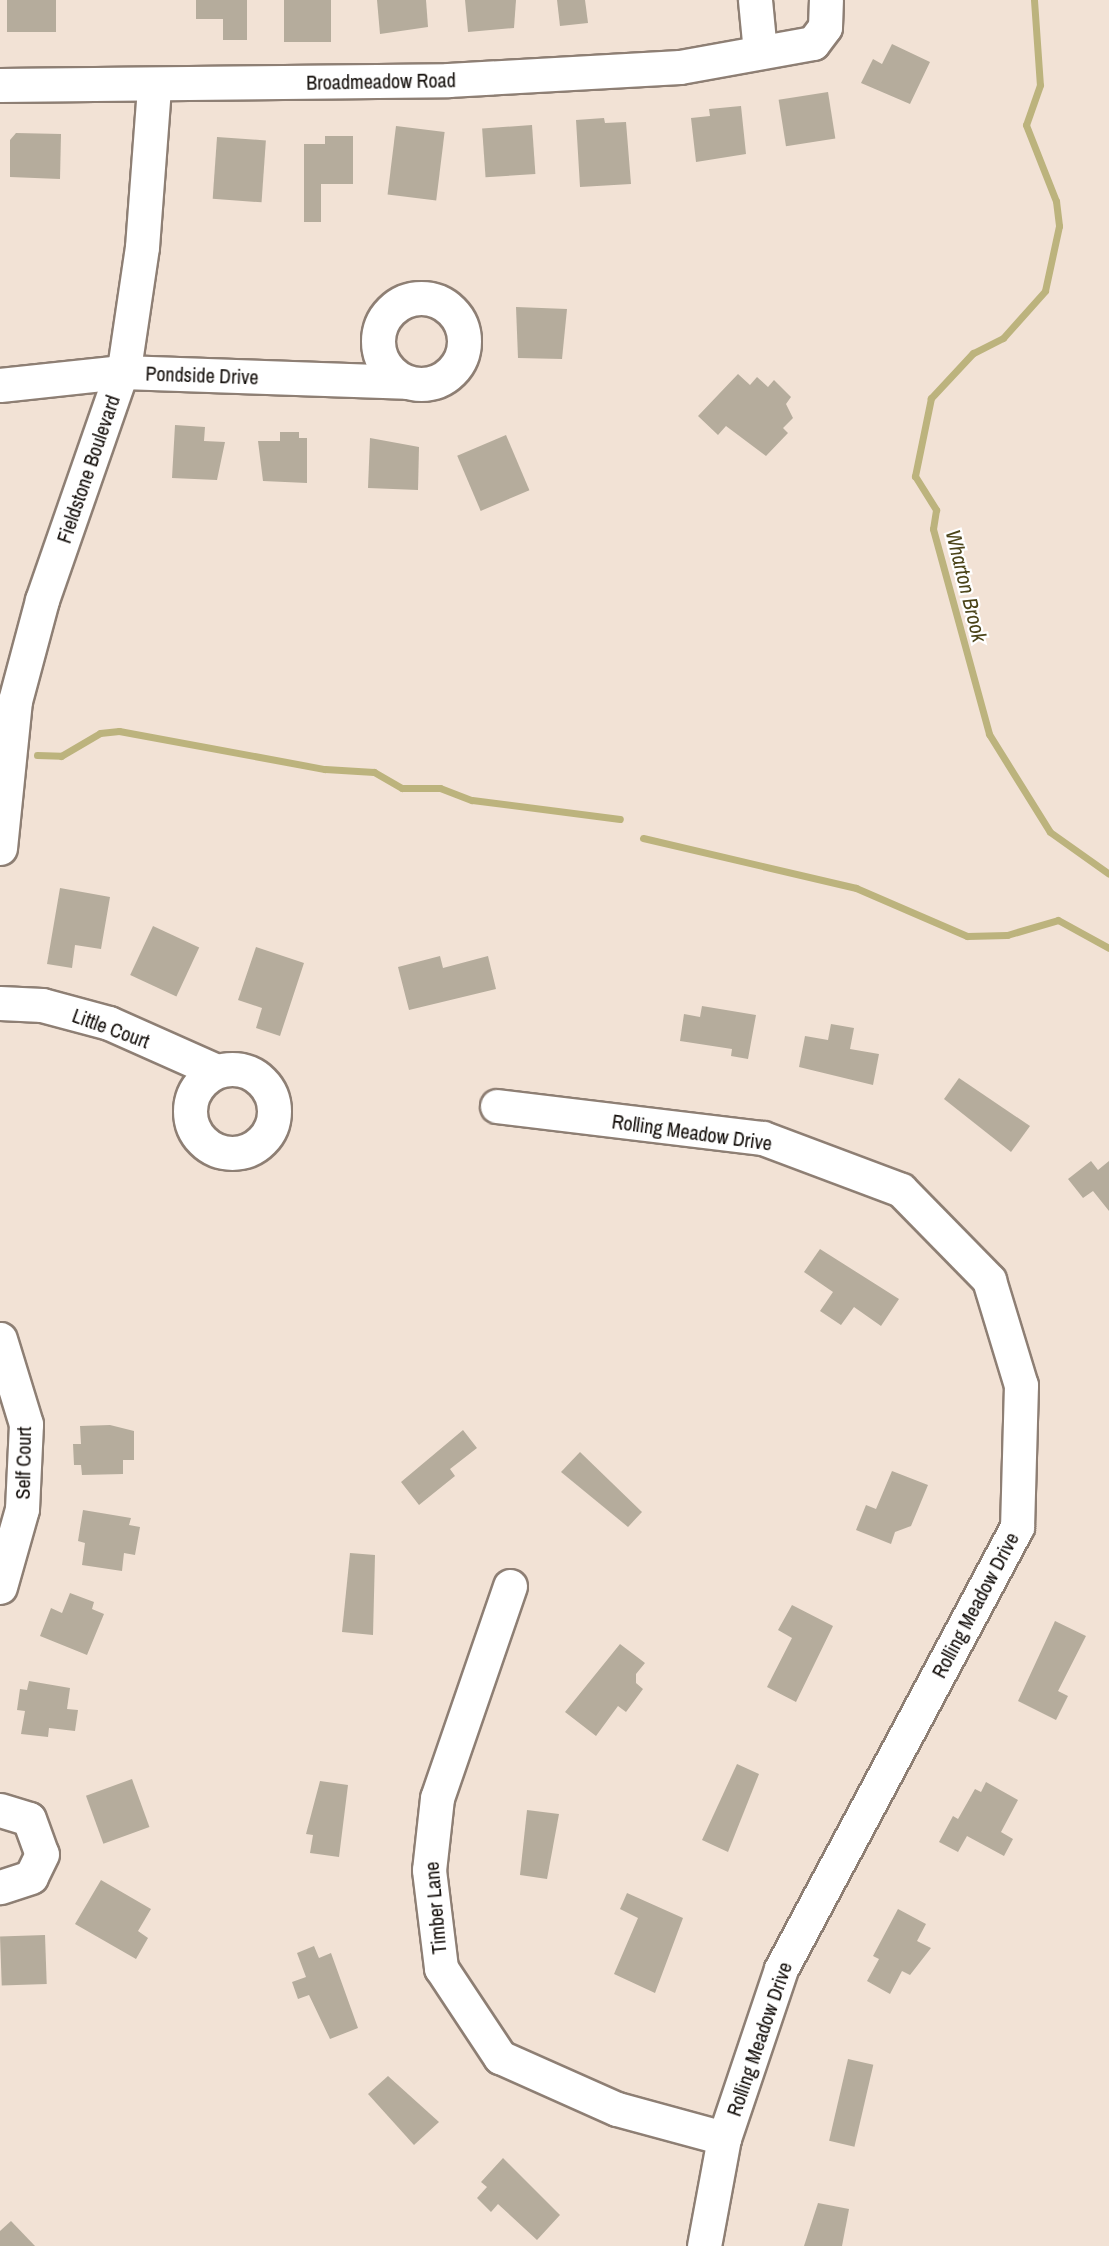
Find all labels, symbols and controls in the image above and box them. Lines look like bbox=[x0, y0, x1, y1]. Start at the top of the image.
street label: Broadmeadow Road bbox=[306, 68, 456, 94]
street label: Pondside Drive bbox=[145, 361, 259, 389]
street label: Fieldstone Boulevard bbox=[51, 392, 125, 546]
water label: Wharton Brook bbox=[940, 527, 992, 645]
street label: Little Court bbox=[69, 1003, 153, 1053]
street label: Rolling Meadow Drive bbox=[610, 1109, 774, 1155]
street label: Self Court bbox=[10, 1426, 36, 1500]
street label: Rolling Meadow Drive bbox=[927, 1528, 1023, 1682]
street label: Timber Lane bbox=[419, 1861, 451, 1955]
street label: Rolling Meadow Drive bbox=[721, 1959, 797, 2119]

